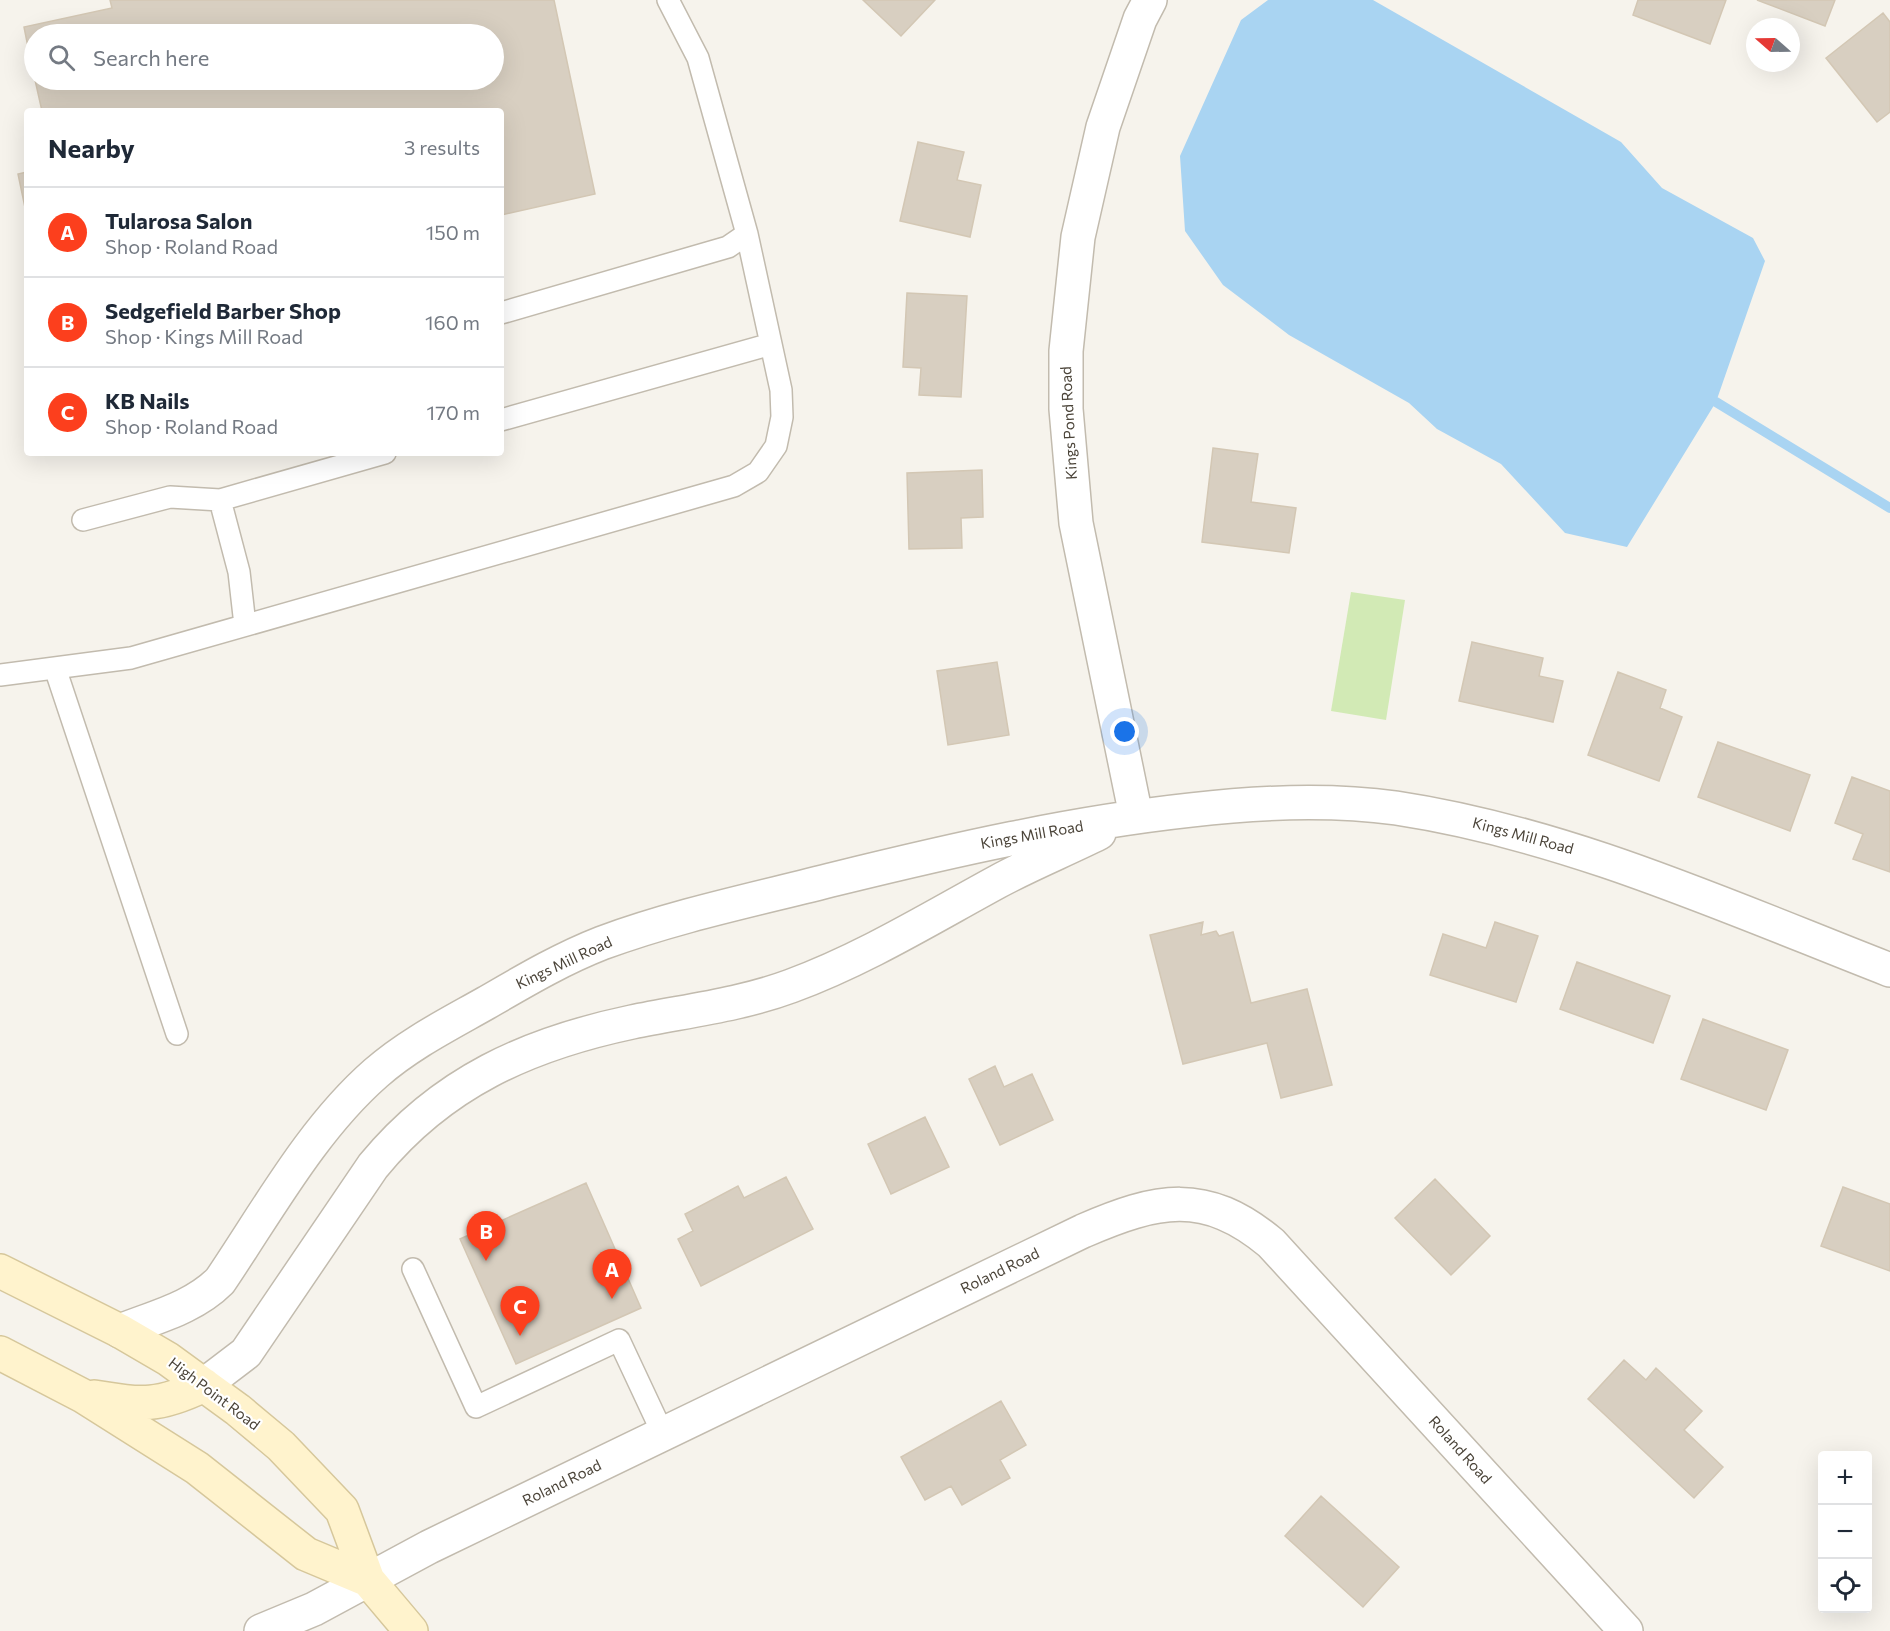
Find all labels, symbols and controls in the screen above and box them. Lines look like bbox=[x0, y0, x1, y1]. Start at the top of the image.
north arrow bbox=[1746, 18, 1800, 72]
search box bbox=[24, 24, 504, 90]
icon: search bbox=[45, 41, 78, 74]
text: Search here bbox=[93, 44, 209, 71]
text: Nearby bbox=[48, 132, 135, 163]
text: 3 results bbox=[404, 135, 480, 159]
text: Tularosa Salon bbox=[105, 207, 252, 234]
text: A bbox=[60, 220, 75, 244]
text: 150 m bbox=[426, 220, 480, 244]
text: Shop · Roland Road bbox=[105, 234, 278, 258]
text: Sedgefield Barber Shop bbox=[105, 297, 341, 324]
text: B bbox=[61, 310, 74, 334]
text: 160 m bbox=[425, 310, 480, 334]
text: Shop · Kings Mill Road bbox=[105, 324, 303, 348]
street label: Kings Pond Road bbox=[1056, 366, 1080, 480]
text: KB Nails bbox=[105, 387, 190, 414]
text: C bbox=[61, 400, 74, 424]
text: 170 m bbox=[427, 400, 480, 424]
text: Shop · Roland Road bbox=[105, 414, 278, 438]
your location bbox=[1110, 717, 1139, 746]
street label: Kings Mill Road bbox=[1471, 813, 1576, 857]
street label: Kings Mill Road bbox=[979, 816, 1085, 852]
street label: Kings Mill Road bbox=[513, 932, 615, 992]
pin: B bbox=[466, 1212, 506, 1261]
street label: Roland Road bbox=[957, 1243, 1042, 1297]
pin: A bbox=[592, 1250, 632, 1299]
pin: C bbox=[500, 1286, 540, 1336]
street label: High Point Road bbox=[166, 1353, 264, 1433]
street label: Roland Road bbox=[1426, 1412, 1496, 1487]
map controls bbox=[1818, 1451, 1872, 1613]
button: + bbox=[1818, 1451, 1872, 1505]
street label: Roland Road bbox=[519, 1455, 604, 1509]
button: − bbox=[1818, 1505, 1872, 1559]
button: locate bbox=[1818, 1559, 1872, 1613]

